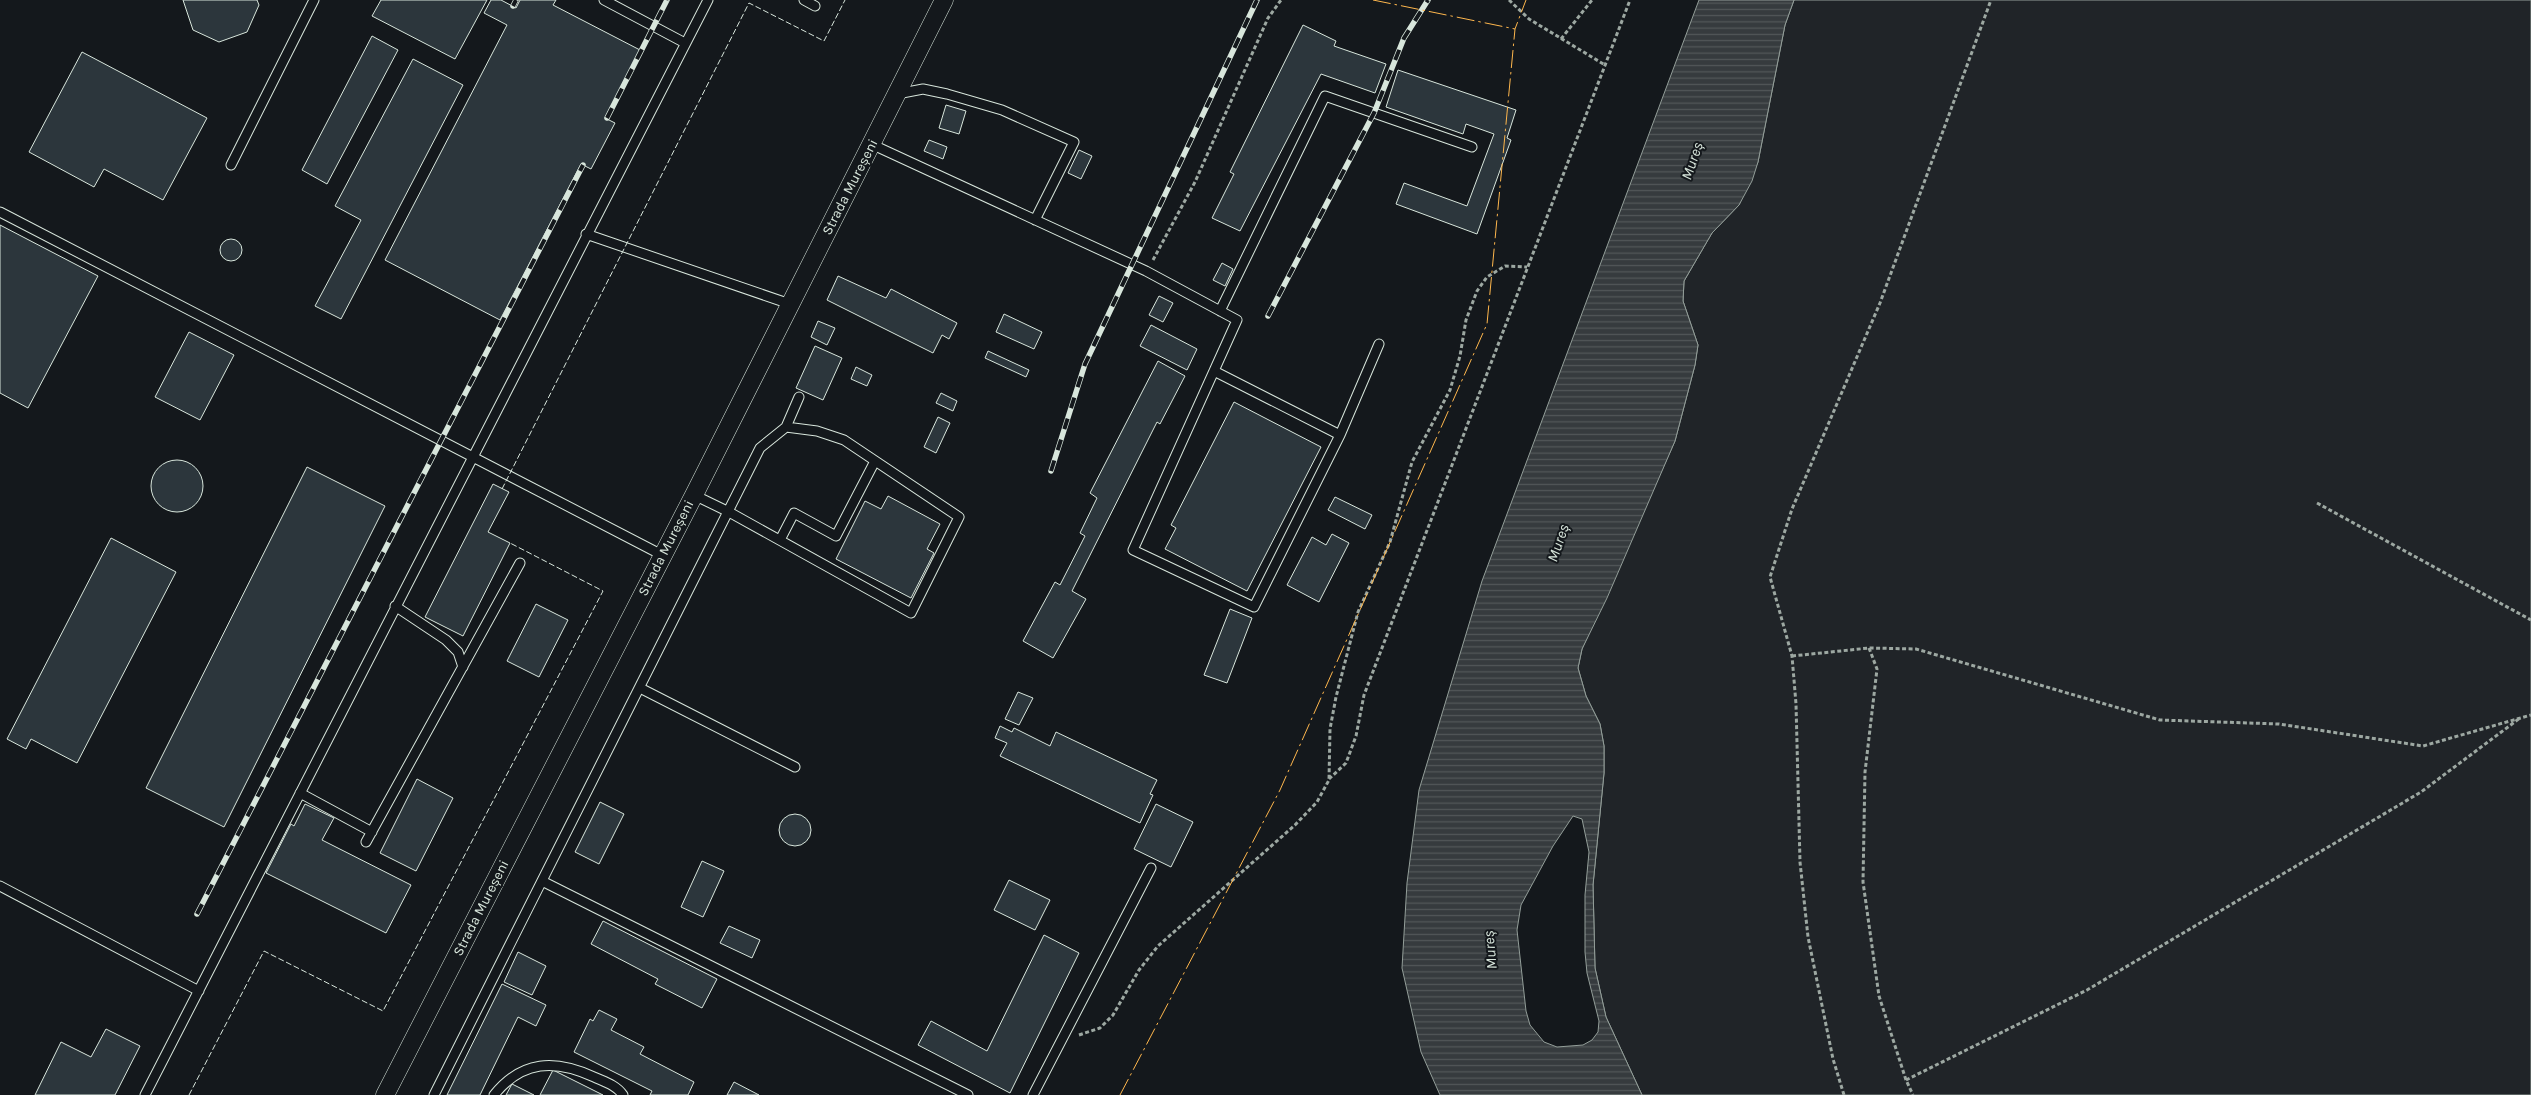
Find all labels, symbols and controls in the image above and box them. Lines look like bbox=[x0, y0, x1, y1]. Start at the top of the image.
street label: Strada Mureșeni bbox=[818, 136, 882, 238]
water label: Mureș bbox=[1677, 140, 1707, 182]
street label: Strada Mureșeni bbox=[634, 497, 698, 599]
water label: Mureș bbox=[1543, 522, 1573, 564]
street label: Strada Mureșeni bbox=[449, 857, 513, 959]
water label: Mureș bbox=[1479, 930, 1501, 970]

